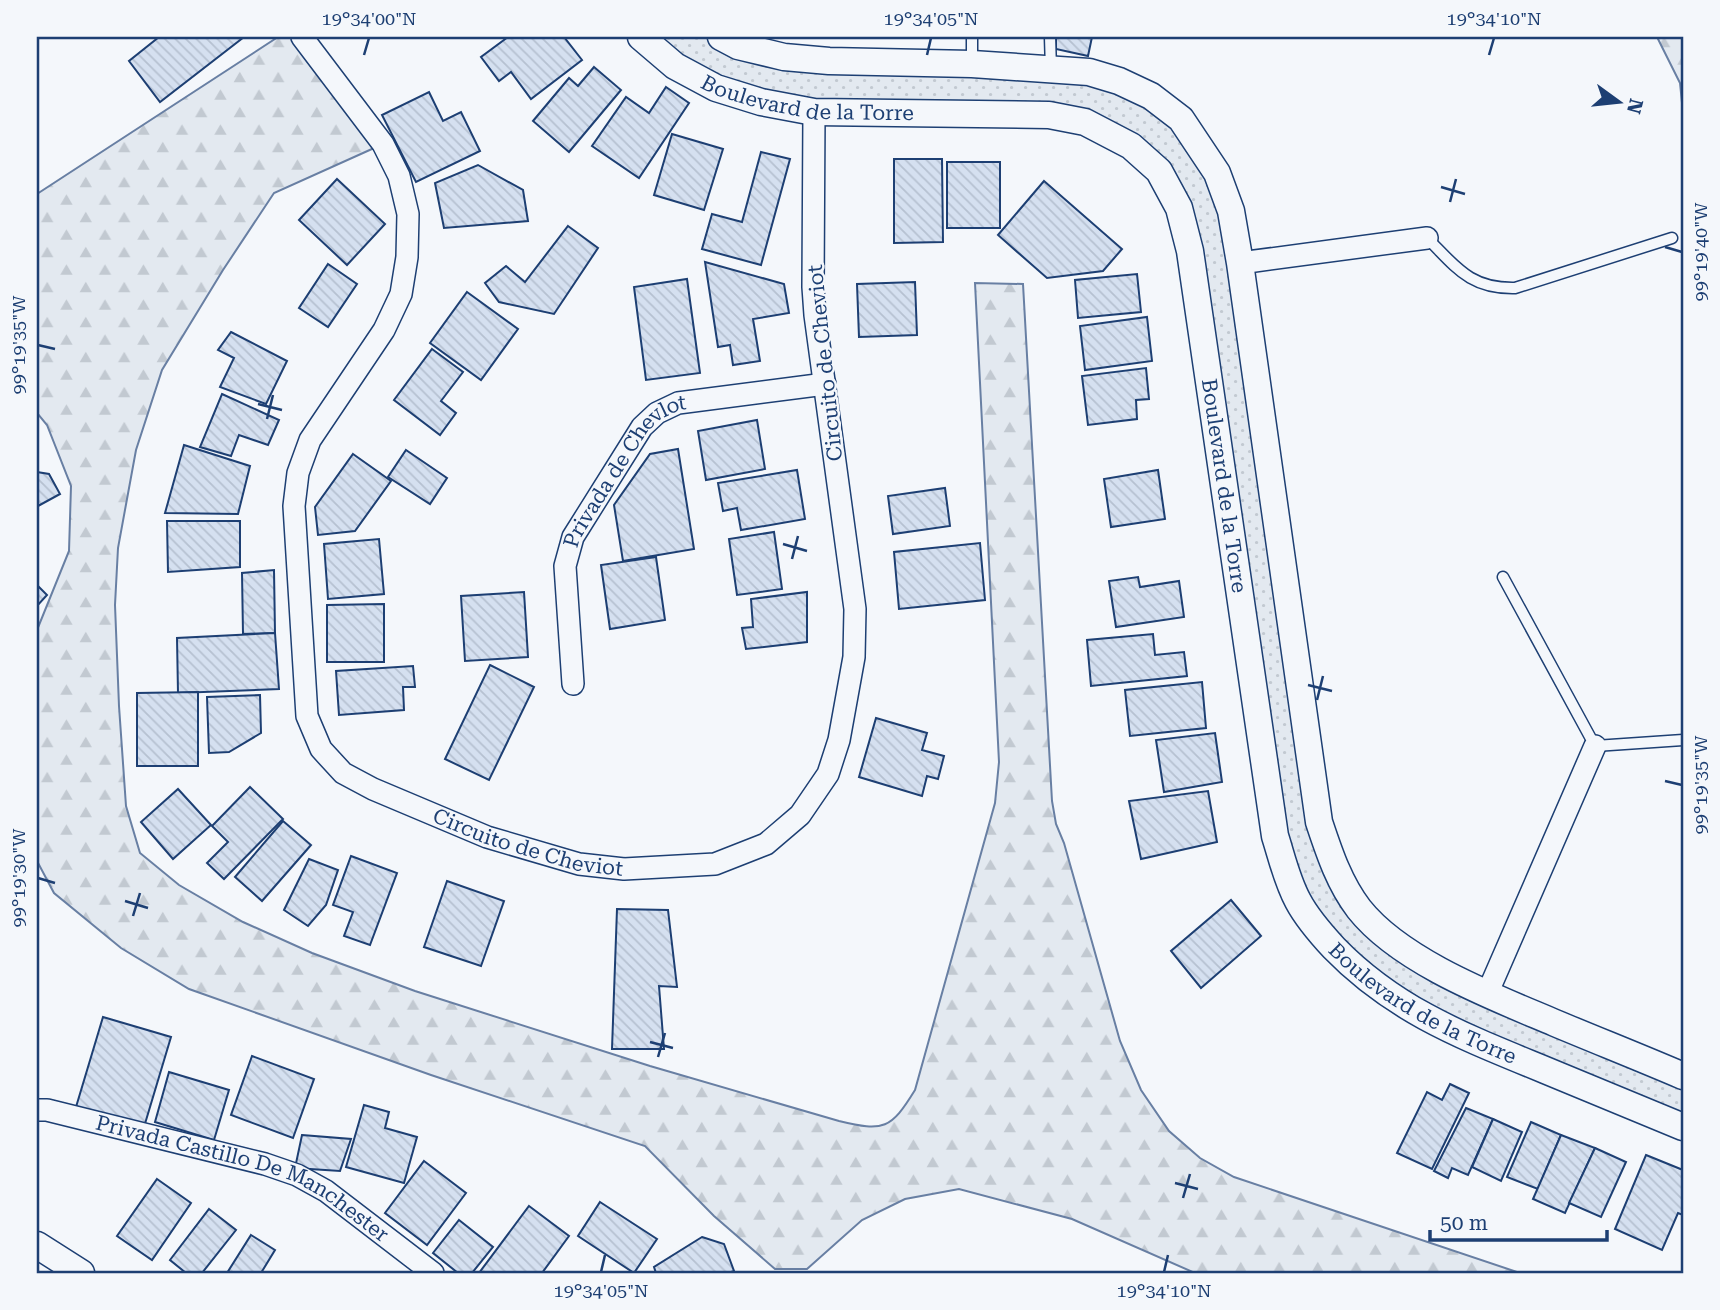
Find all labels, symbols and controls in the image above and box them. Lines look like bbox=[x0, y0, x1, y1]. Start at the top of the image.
text: 19°34'00"N bbox=[322, 8, 416, 29]
text: 19°34'05"N bbox=[884, 8, 978, 29]
text: 19°34'10"N bbox=[1447, 8, 1541, 29]
north arrow bbox=[1584, 66, 1654, 136]
street label: Boulevard de la Torre bbox=[697, 70, 914, 125]
text: N bbox=[1622, 96, 1648, 117]
text: 99°19'40"W bbox=[1690, 202, 1711, 301]
street label: Circuito de Cheviot bbox=[803, 263, 847, 463]
text: 99°19'35"W bbox=[8, 295, 29, 394]
street label: Boulevard de la Torre bbox=[1197, 377, 1252, 594]
street label: Privada de Chevlot bbox=[559, 390, 688, 550]
text: 99°19'35"W bbox=[1690, 735, 1711, 834]
street label: Circuito de Cheviot bbox=[429, 804, 624, 881]
text: 99°19'30"W bbox=[8, 828, 29, 927]
street label: Boulevard de la Torre bbox=[1324, 938, 1520, 1069]
street label: Privada Castillo De Manchester bbox=[93, 1111, 394, 1247]
scale bar bbox=[1430, 1198, 1606, 1242]
text: 50 m bbox=[1440, 1211, 1488, 1235]
text: 19°34'05"N bbox=[554, 1280, 648, 1301]
text: 19°34'10"N bbox=[1117, 1280, 1211, 1301]

